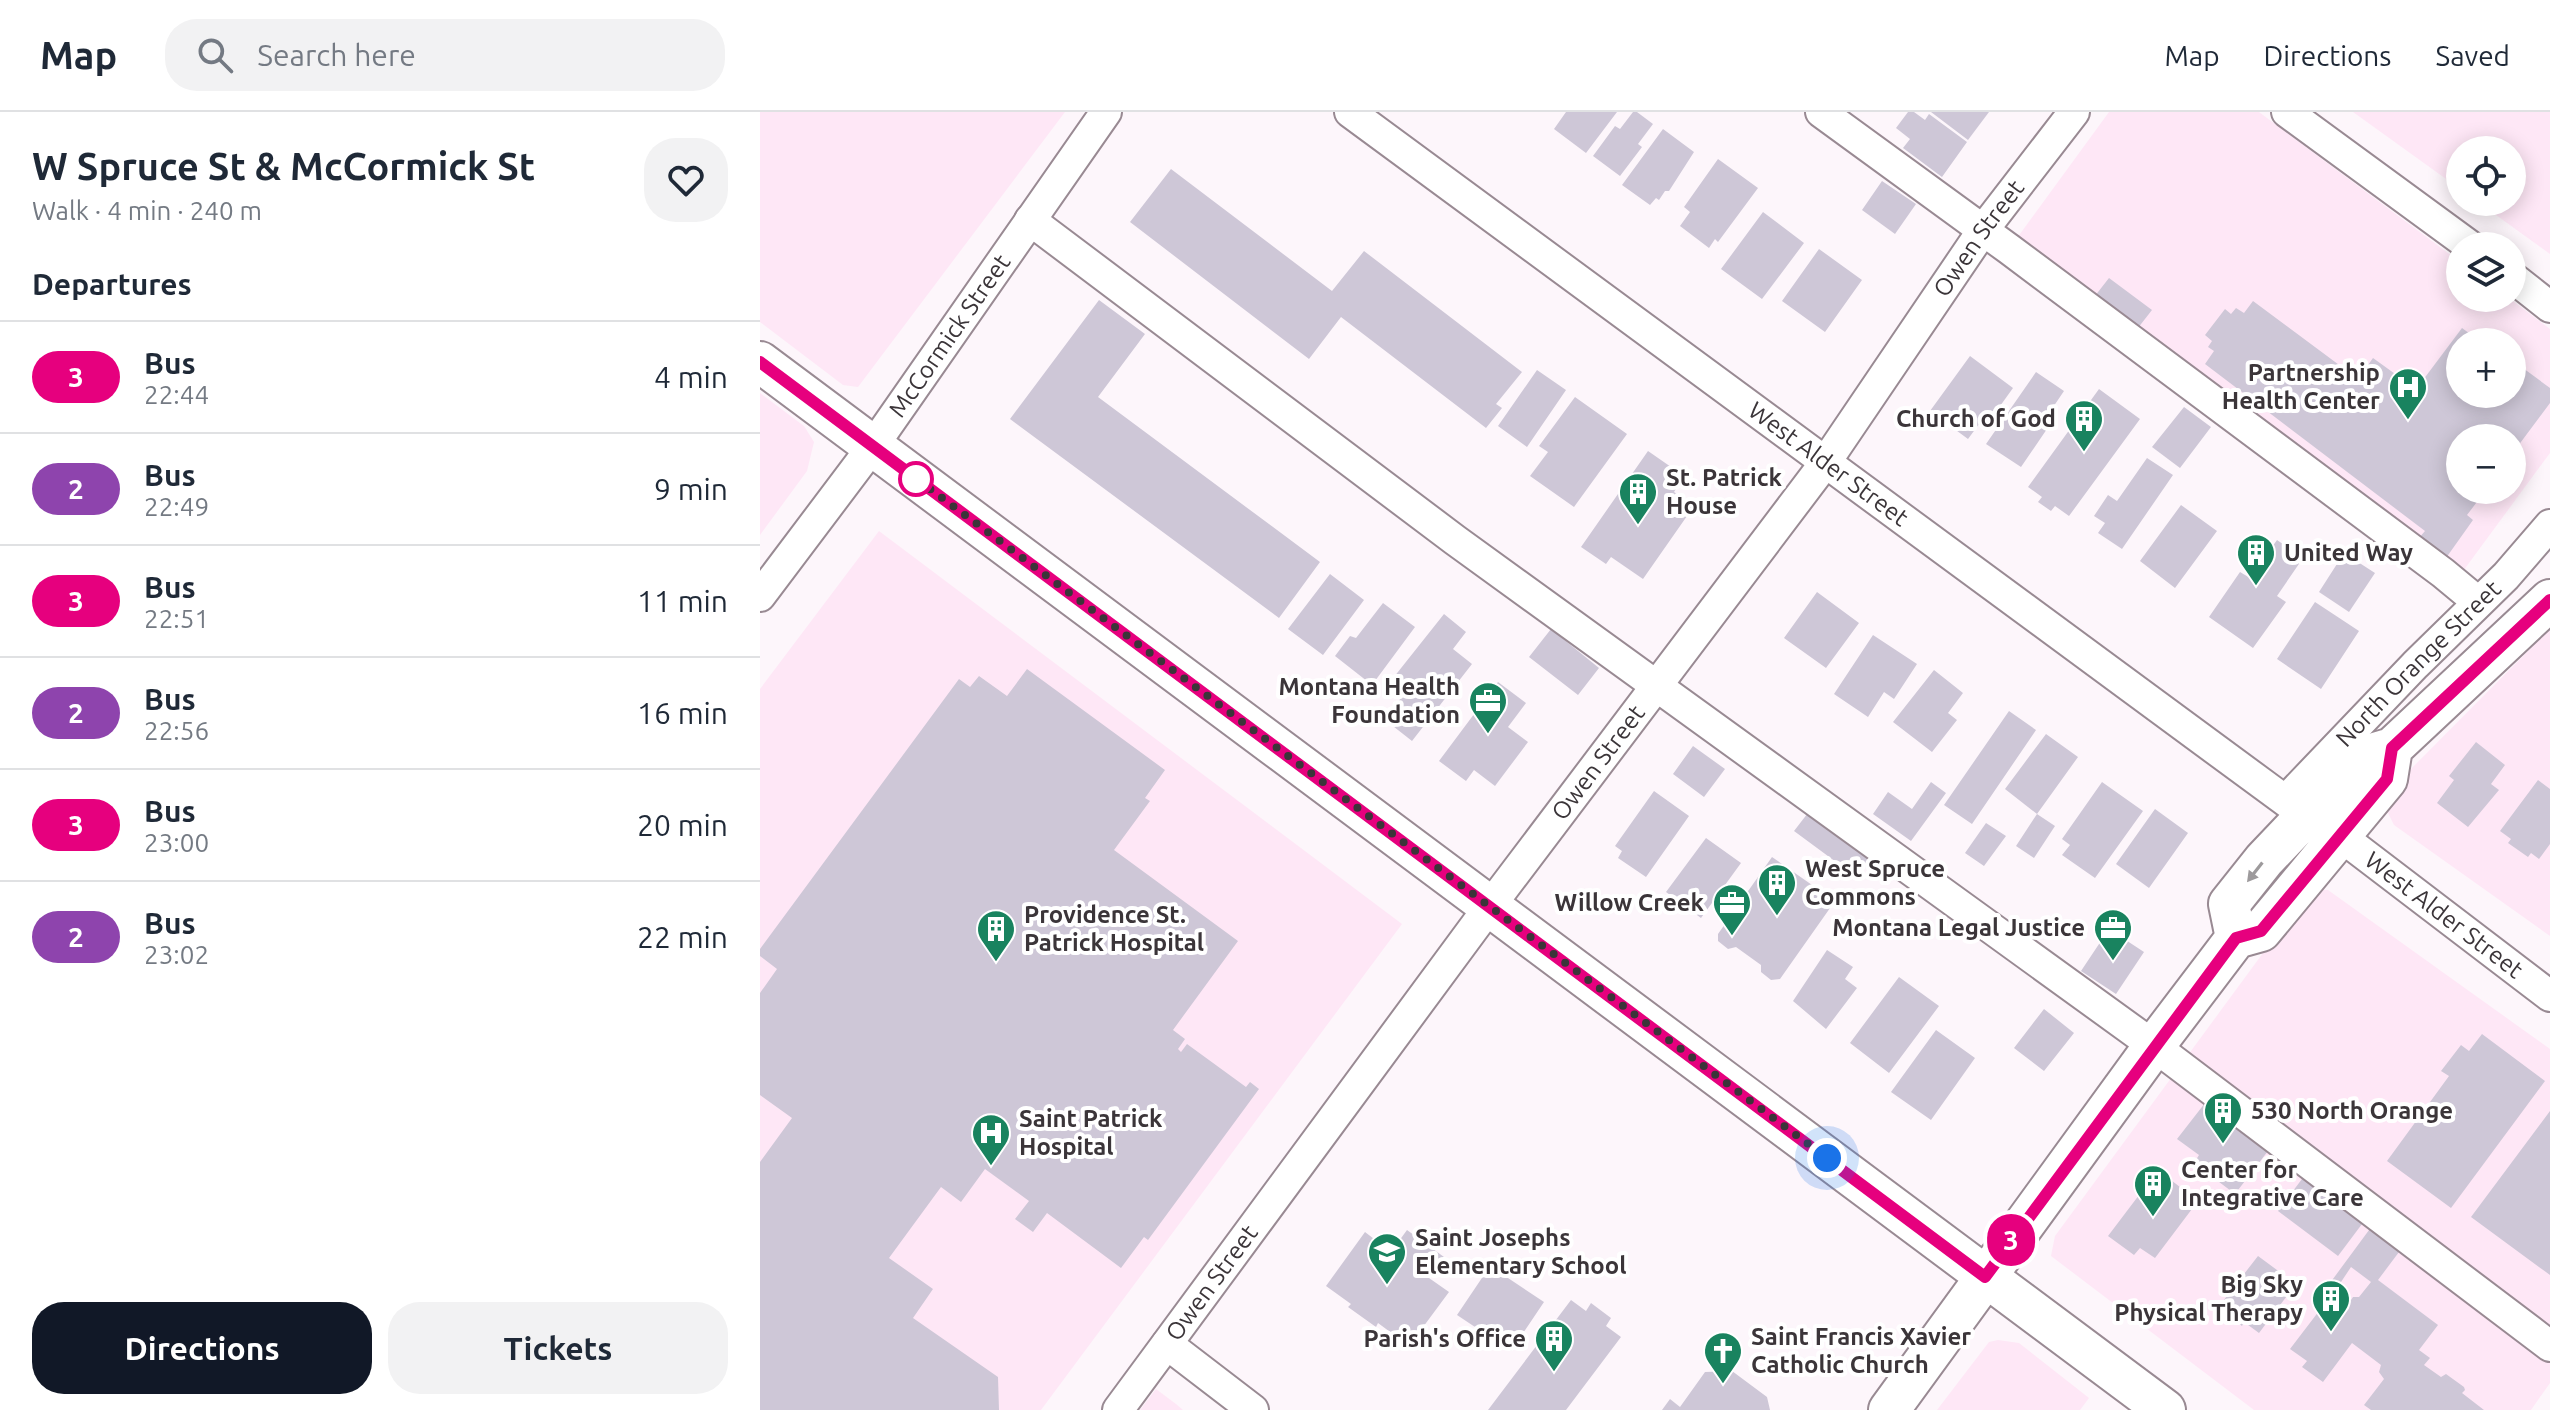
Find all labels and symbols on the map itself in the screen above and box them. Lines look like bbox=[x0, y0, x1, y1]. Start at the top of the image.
street label: Owen Street bbox=[1928, 174, 2030, 302]
street label: McCormick Street bbox=[883, 249, 1016, 422]
place label: Partnership Health Center bbox=[2222, 359, 2380, 414]
hospital icon: Partnership Health Center bbox=[2387, 366, 2429, 421]
street label: West Alder Street bbox=[1744, 396, 1914, 532]
building icon: Church of God bbox=[2063, 398, 2105, 453]
place label: Church of God bbox=[1896, 405, 2056, 432]
unlabelled marker bbox=[899, 462, 933, 496]
place label: St. Patrick House bbox=[1666, 464, 1782, 519]
building icon: St. Patrick House bbox=[1617, 471, 1659, 526]
building icon: United Way bbox=[2235, 532, 2277, 587]
place label: United Way bbox=[2284, 539, 2413, 566]
street label: North Orange Street bbox=[2330, 575, 2506, 752]
place label: Montana Health Foundation bbox=[1278, 673, 1460, 728]
office icon: Montana Health Foundation bbox=[1467, 680, 1509, 735]
street label: Owen Street bbox=[1546, 699, 1650, 825]
street label: West Alder Street bbox=[2360, 846, 2529, 984]
place label: West Spruce Commons bbox=[1805, 855, 1945, 910]
building icon: West Spruce Commons bbox=[1756, 862, 1798, 917]
one-way arrow bbox=[2247, 862, 2264, 882]
office icon: Willow Creek bbox=[1711, 882, 1753, 937]
place label: Willow Creek bbox=[1554, 889, 1705, 916]
place label: Providence St. Patrick Hospital bbox=[1024, 901, 1204, 956]
office icon: Montana Legal Justice bbox=[2092, 907, 2134, 962]
building icon: Providence St. Patrick Hospital bbox=[975, 908, 1017, 963]
place label: Montana Legal Justice bbox=[1832, 914, 2085, 941]
building icon: 530 North Orange bbox=[2202, 1090, 2244, 1145]
place label: 530 North Orange bbox=[2251, 1097, 2453, 1124]
place label: Saint Patrick Hospital bbox=[1019, 1105, 1163, 1160]
hospital icon: Saint Patrick Hospital bbox=[970, 1112, 1012, 1167]
your location bbox=[1807, 1138, 1847, 1178]
place label: Center for Integrative Care bbox=[2181, 1156, 2364, 1211]
building icon: Center for Integrative Care bbox=[2132, 1163, 2174, 1218]
line badge: 3 bbox=[1985, 1214, 2037, 1266]
street label: Owen Street bbox=[1160, 1219, 1263, 1346]
place label: Saint Josephs Elementary School bbox=[1415, 1224, 1627, 1279]
school or university icon: Saint Josephs Elementary School bbox=[1366, 1231, 1408, 1286]
place label: Big Sky Physical Therapy bbox=[2114, 1271, 2303, 1326]
building icon: Big Sky Physical Therapy bbox=[2310, 1278, 2352, 1333]
building icon: Parish's Office bbox=[1533, 1318, 1575, 1373]
place label: Saint Francis Xavier Catholic Church bbox=[1751, 1323, 1971, 1378]
place label: Parish's Office bbox=[1364, 1325, 1526, 1352]
church icon: Saint Francis Xavier Catholic Church bbox=[1702, 1330, 1744, 1385]

